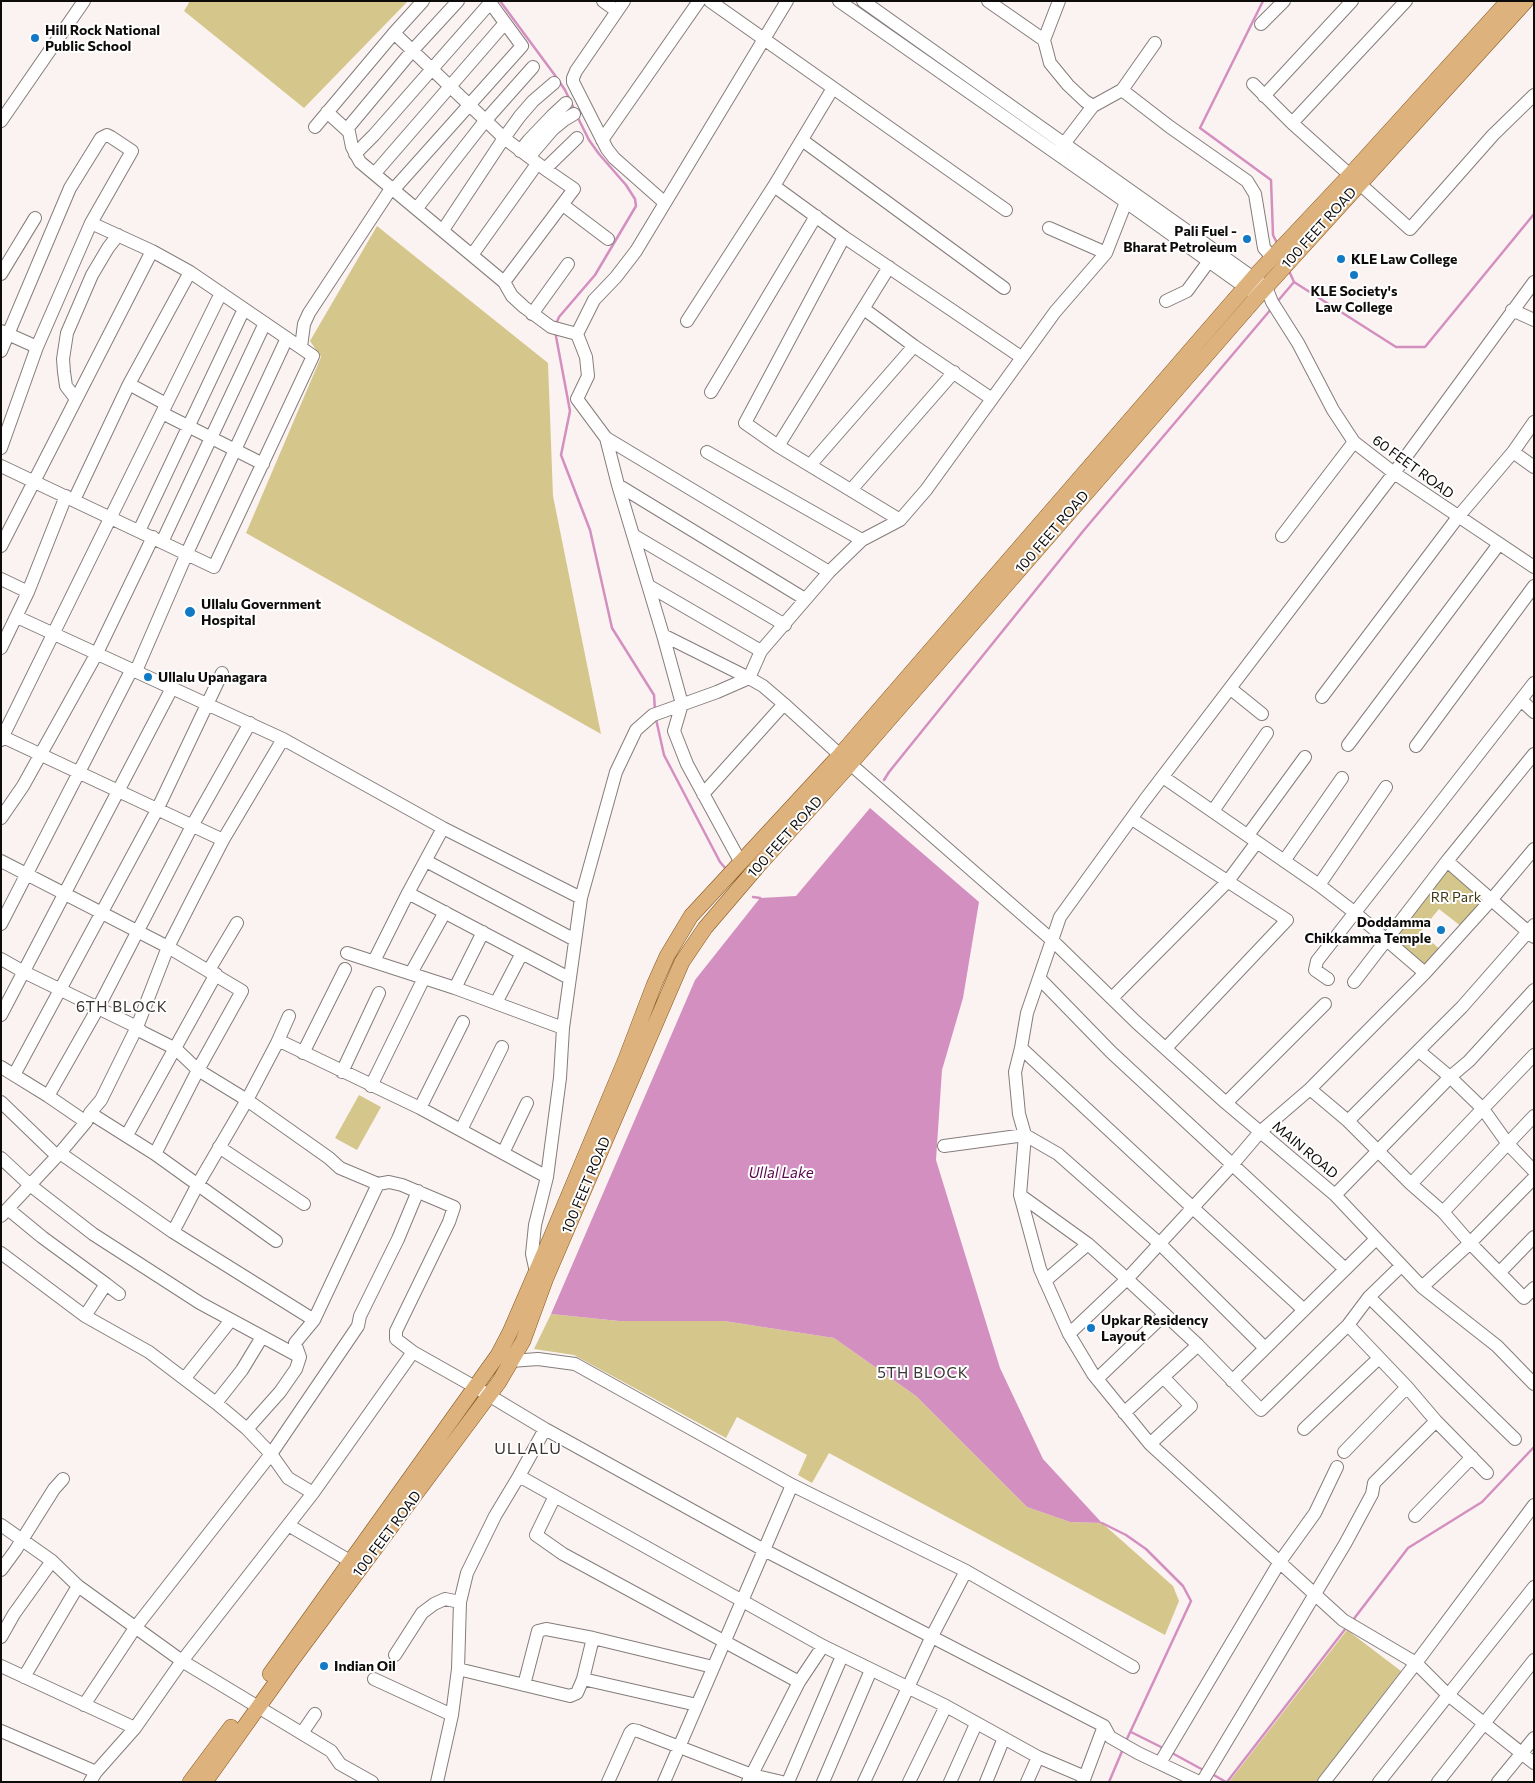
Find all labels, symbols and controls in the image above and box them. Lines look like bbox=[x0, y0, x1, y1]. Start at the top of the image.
place label: Hill Rock National Public School bbox=[45, 22, 160, 54]
marker: Hill Rock National Public School bbox=[29, 32, 41, 44]
street label: 100 FEET ROAD bbox=[1278, 184, 1360, 272]
place label: Pali Fuel - Bharat Petroleum bbox=[1123, 223, 1237, 256]
marker: Pali Fuel - Bharat Petroleum bbox=[1241, 233, 1253, 245]
place label: KLE Law College bbox=[1351, 251, 1457, 267]
marker: KLE Law College bbox=[1335, 253, 1347, 265]
marker: KLE Society's Law College bbox=[1348, 269, 1360, 281]
place label: KLE Society's Law College bbox=[1311, 283, 1397, 316]
street label: 60 FEET ROAD bbox=[1369, 432, 1457, 502]
street label: 100 FEET ROAD bbox=[1012, 487, 1092, 577]
place label: Ullalu Government Hospital bbox=[201, 596, 321, 628]
marker: Ullalu Government Hospital bbox=[183, 605, 197, 619]
place label: Ullalu Upanagara bbox=[158, 669, 267, 685]
marker: Ullalu Upanagara bbox=[142, 671, 154, 683]
street label: 100 FEET ROAD bbox=[744, 793, 826, 881]
park label: RR Park bbox=[1431, 889, 1481, 905]
place label: Doddamma Chikkamma Temple bbox=[1304, 914, 1431, 946]
marker: Doddamma Chikkamma Temple bbox=[1435, 924, 1447, 936]
district label: 6TH BLOCK bbox=[75, 998, 169, 1016]
street label: MAIN ROAD bbox=[1269, 1118, 1341, 1182]
street label: 100 FEET ROAD bbox=[558, 1134, 614, 1236]
water label: Ullal Lake bbox=[748, 1164, 814, 1182]
place label: Upkar Residency Layout bbox=[1101, 1312, 1208, 1344]
marker: Upkar Residency Layout bbox=[1085, 1322, 1097, 1334]
district label: 5TH BLOCK bbox=[876, 1364, 970, 1382]
district label: ULLALU bbox=[493, 1439, 563, 1459]
street label: 100 FEET ROAD bbox=[349, 1488, 425, 1580]
place label: Indian Oil bbox=[334, 1658, 396, 1674]
marker: Indian Oil bbox=[318, 1660, 330, 1672]

